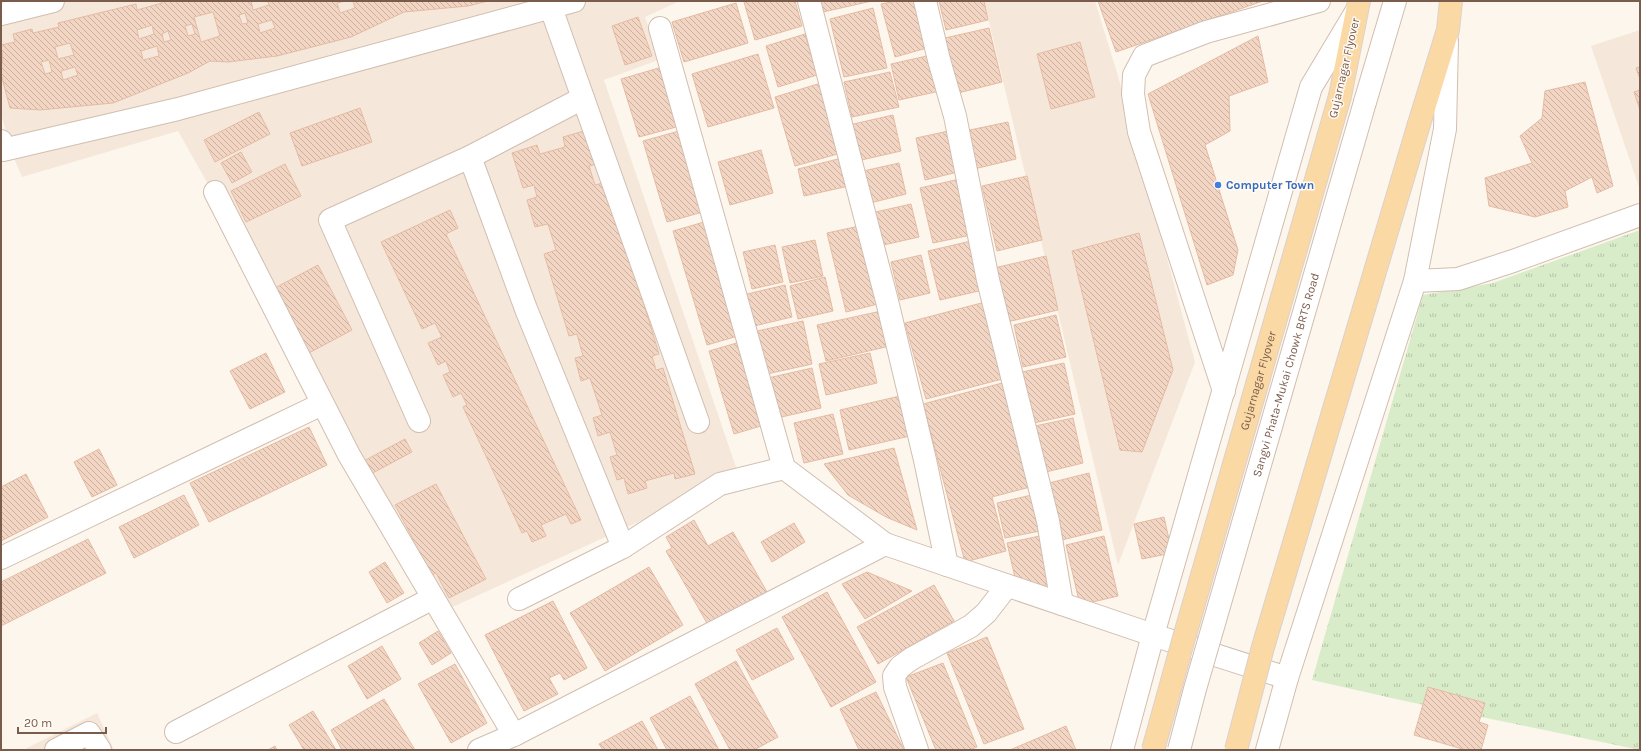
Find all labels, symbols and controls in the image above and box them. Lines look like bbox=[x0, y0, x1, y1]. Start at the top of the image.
street label: Gujarnagar Flyover bbox=[1326, 16, 1362, 119]
place label: Computer Town bbox=[1226, 178, 1314, 192]
marker: Computer Town bbox=[1213, 180, 1223, 190]
street label: Sangvi Phata-Mukai Chowk BRTS Road bbox=[1250, 271, 1322, 479]
street label: Gujarnagar Flyover bbox=[1237, 329, 1279, 432]
scale bar bbox=[18, 709, 106, 735]
text: 20 m bbox=[24, 716, 52, 730]

